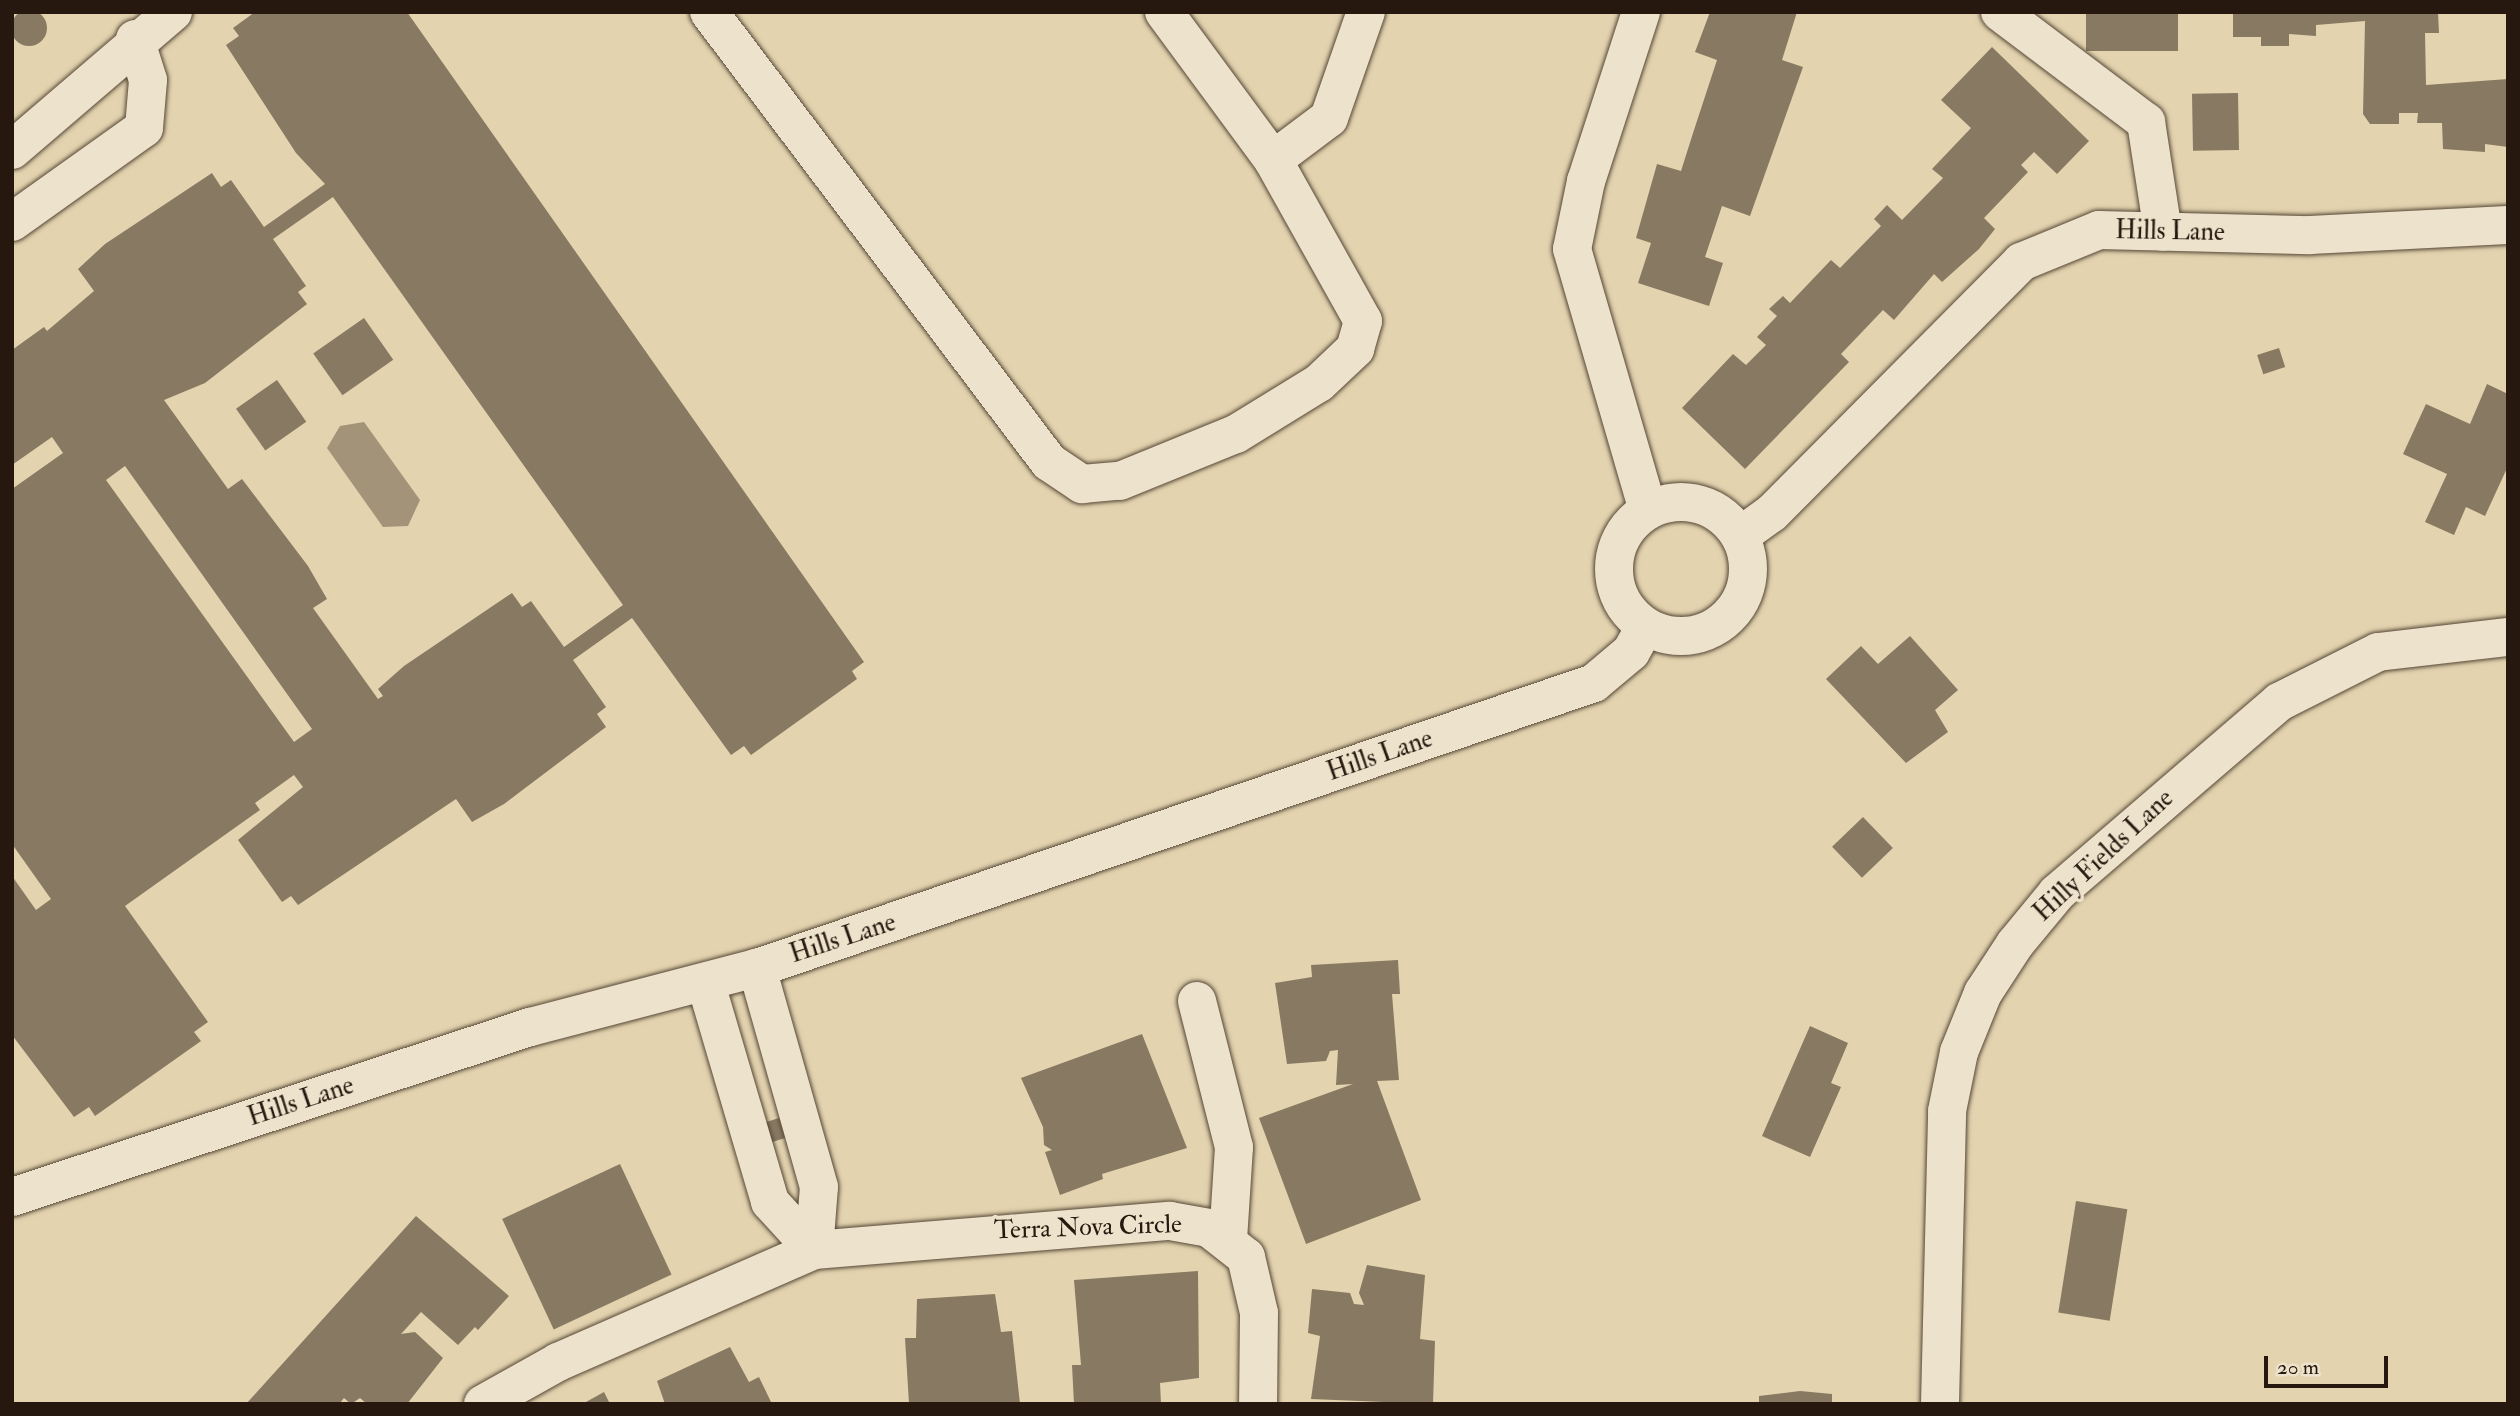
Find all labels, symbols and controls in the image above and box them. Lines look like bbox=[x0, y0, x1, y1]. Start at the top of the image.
street label: Hills Lane bbox=[2115, 215, 2225, 249]
street label: Hills Lane bbox=[1323, 723, 1437, 789]
street label: Hilly Fields Lane bbox=[2028, 783, 2180, 929]
street label: Hills Lane bbox=[786, 907, 900, 971]
street label: Hills Lane bbox=[244, 1070, 358, 1134]
street label: Terra Nova Circle bbox=[994, 1209, 1182, 1247]
scale bar bbox=[2268, 1342, 2392, 1386]
text: 20 m bbox=[2277, 1354, 2319, 1381]

